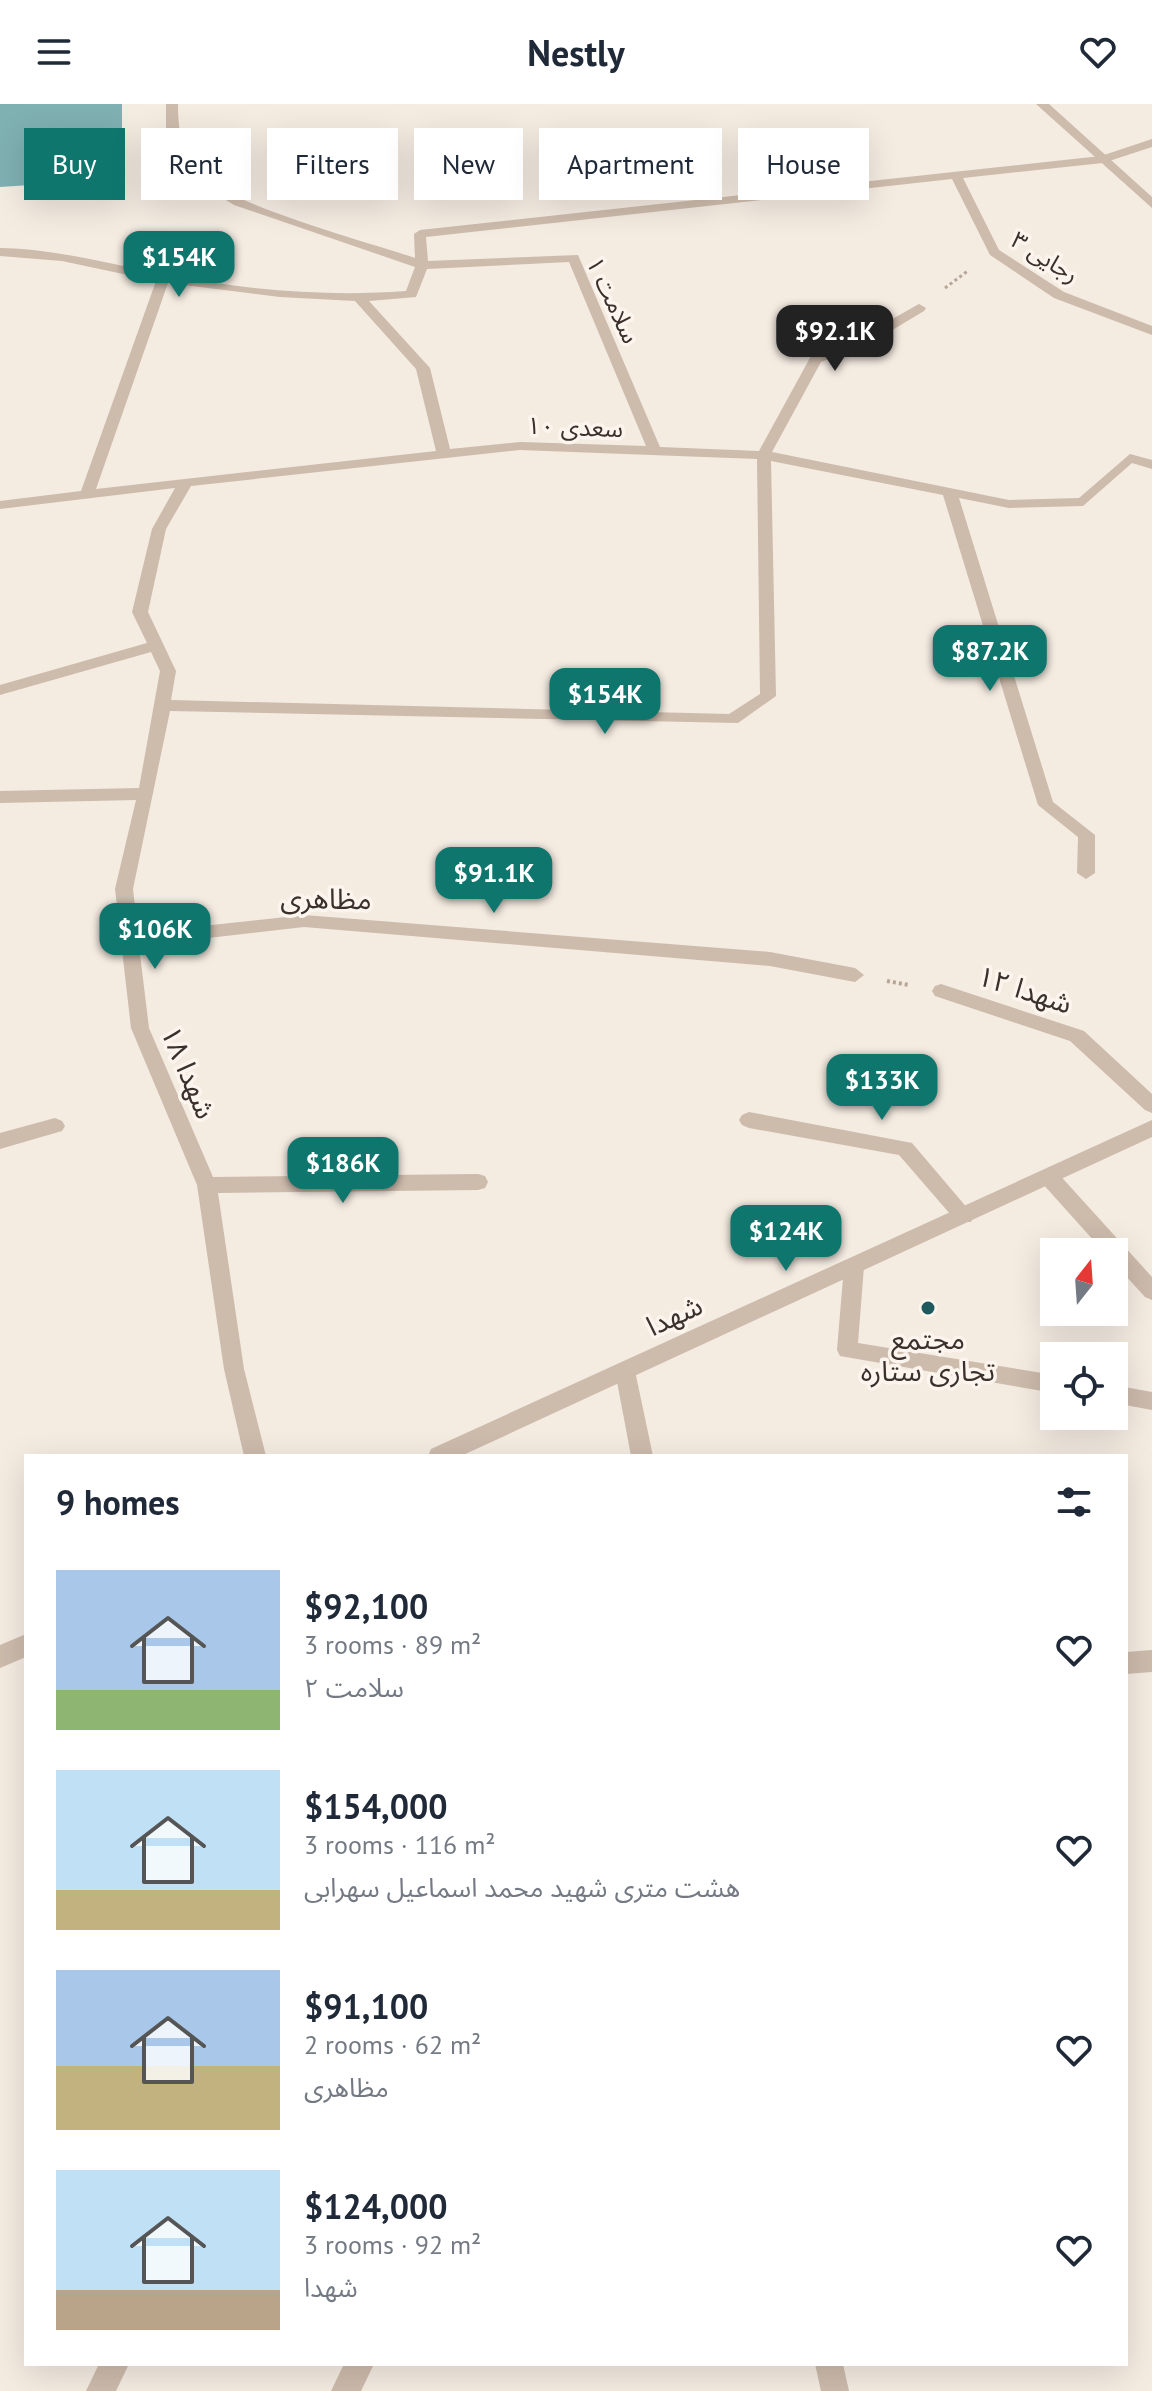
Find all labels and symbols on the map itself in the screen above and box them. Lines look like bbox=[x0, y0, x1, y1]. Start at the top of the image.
street label: رجایی ۳ bbox=[1005, 224, 1085, 290]
pin: $154K bbox=[123, 231, 235, 299]
street label: سلامت ۱ bbox=[579, 252, 647, 348]
pin: $92.1K bbox=[770, 305, 900, 373]
street label: سعدی ۱۰ bbox=[526, 410, 624, 444]
pin: $87.2K bbox=[925, 625, 1055, 693]
pin: $154K bbox=[549, 668, 661, 736]
pin: $91.1K bbox=[429, 847, 559, 915]
street label: مظاهری bbox=[280, 879, 372, 917]
pin: $106K bbox=[99, 903, 211, 971]
street label: شهدا ۱۲ bbox=[973, 956, 1077, 1022]
street label: شهدا ۱۸ bbox=[153, 1020, 225, 1124]
pin: $133K bbox=[826, 1054, 938, 1122]
pin: $186K bbox=[287, 1137, 399, 1205]
pin: $124K bbox=[730, 1205, 842, 1273]
north arrow bbox=[1040, 1238, 1128, 1326]
street label: شهدا bbox=[640, 1286, 708, 1344]
marker: مجتمع تجاری ستاره bbox=[919, 1299, 937, 1317]
place label: مجتمع تجاری ستاره bbox=[861, 1320, 995, 1389]

